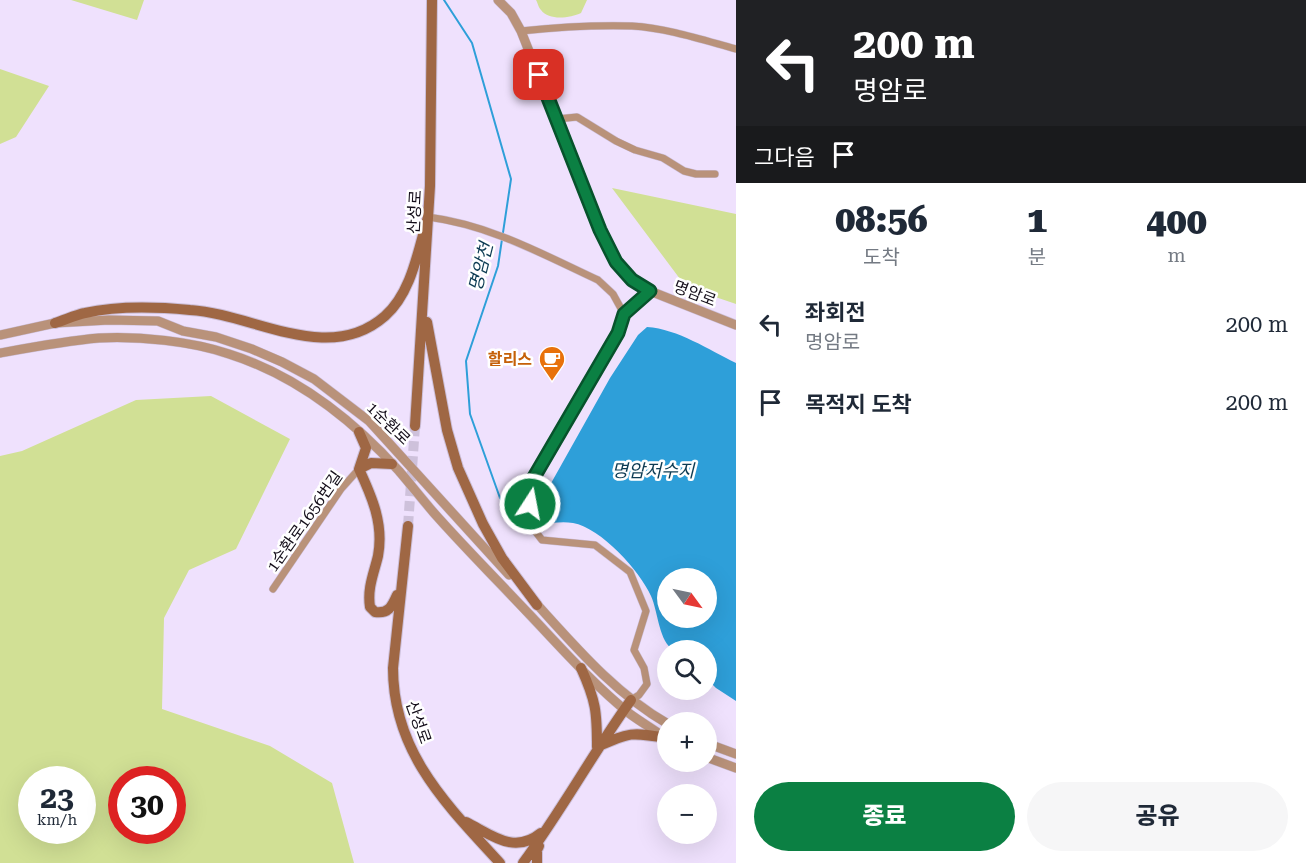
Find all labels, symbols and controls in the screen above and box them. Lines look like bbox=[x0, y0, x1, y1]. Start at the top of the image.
text: 200 m bbox=[853, 19, 975, 68]
icon: left bbox=[754, 24, 832, 102]
pin bbox=[513, 49, 564, 100]
icon: arrive bbox=[522, 58, 555, 91]
text: 명암로 bbox=[853, 75, 928, 107]
icon: arrive bbox=[827, 138, 860, 171]
text: 그다음 bbox=[754, 145, 815, 170]
street label: 산성로 bbox=[404, 189, 425, 235]
text: 08:56 bbox=[835, 199, 928, 241]
text: 1 bbox=[1027, 199, 1047, 241]
text: 400 bbox=[1146, 201, 1207, 243]
water label: 명암천 bbox=[464, 238, 497, 294]
text: m bbox=[1167, 243, 1186, 267]
text: 도착 bbox=[863, 245, 900, 269]
text: 분 bbox=[1028, 245, 1046, 269]
street label: 명암로 bbox=[671, 277, 719, 310]
text: 좌회전 bbox=[805, 300, 866, 325]
icon: left bbox=[754, 308, 787, 341]
text: 200 m bbox=[1225, 312, 1288, 337]
text: 명암로 bbox=[805, 330, 860, 354]
cafe icon: 할리스 bbox=[537, 344, 567, 382]
place label: 할리스 bbox=[488, 350, 532, 369]
icon: arrive bbox=[754, 386, 787, 419]
text: 200 m bbox=[1225, 390, 1288, 415]
text: 목적지 도착 bbox=[805, 392, 912, 417]
street label: 1순환로 bbox=[363, 398, 415, 449]
water label: 명암저수지 bbox=[612, 460, 696, 481]
street label: 1순환로1656번길 bbox=[263, 467, 346, 575]
position arrow bbox=[498, 472, 562, 536]
north arrow bbox=[657, 568, 717, 628]
map controls bbox=[657, 568, 717, 844]
button: search bbox=[657, 640, 717, 700]
street label: 산성로 bbox=[402, 698, 435, 746]
button: + bbox=[657, 712, 717, 772]
speed limit sign: 30 bbox=[108, 766, 186, 844]
text: 23 bbox=[40, 780, 74, 815]
button: 종료 bbox=[754, 782, 1015, 851]
button: 공유 bbox=[1027, 782, 1288, 851]
button: − bbox=[657, 784, 717, 844]
text: km/h bbox=[37, 811, 77, 829]

